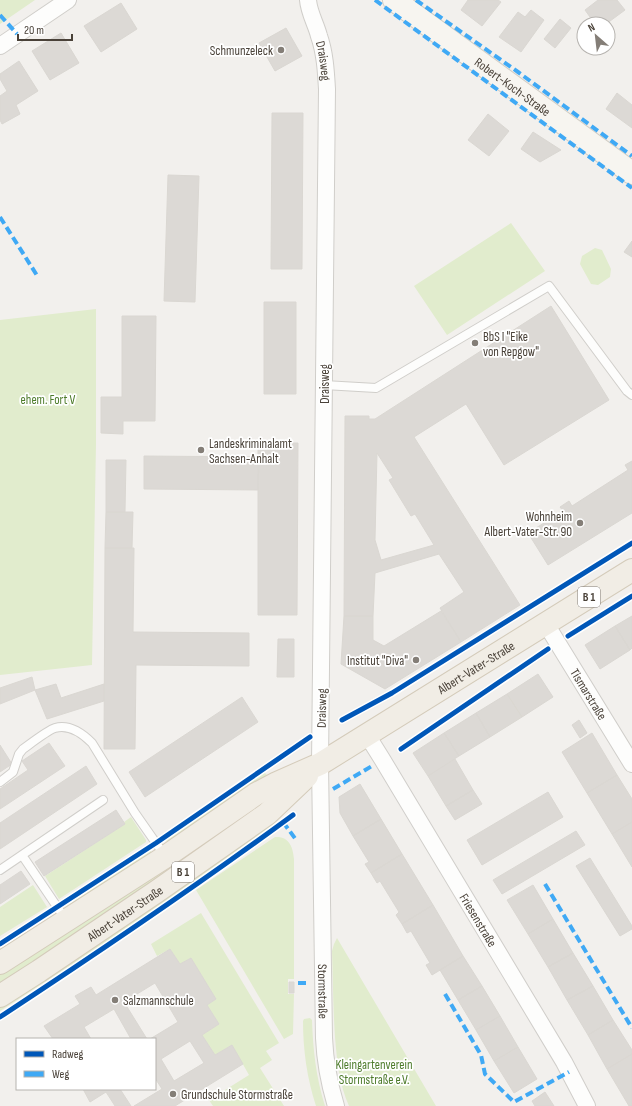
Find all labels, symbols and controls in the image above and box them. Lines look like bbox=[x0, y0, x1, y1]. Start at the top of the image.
scale bar bbox=[18, 16, 72, 42]
north arrow bbox=[576, 16, 616, 56]
text: N bbox=[586, 20, 597, 35]
text: 20 m bbox=[24, 23, 44, 38]
street label: Draisweg bbox=[312, 39, 333, 81]
place label: Schmunzeleck bbox=[210, 43, 273, 59]
marker: Schmunzeleck bbox=[276, 45, 286, 55]
street label: Robert-Koch-Straße bbox=[471, 54, 553, 120]
place label: BbS I "Eike von Repgow" bbox=[483, 329, 539, 360]
marker: BbS I "Eike von Repgow" bbox=[470, 338, 480, 348]
street label: Draisweg bbox=[317, 364, 333, 404]
park label: ehem. Fort V bbox=[21, 392, 76, 408]
place label: Landeskriminalamt Sachsen-Anhalt bbox=[209, 436, 292, 467]
marker: Landeskriminalamt Sachsen-Anhalt bbox=[196, 445, 206, 455]
place label: Wohnheim Albert-Vater-Str. 90 bbox=[483, 509, 572, 540]
marker: Wohnheim Albert-Vater-Str. 90 bbox=[575, 518, 585, 528]
road number: B 1 bbox=[578, 587, 600, 607]
street label: Albert-Vater-Straße bbox=[434, 638, 518, 698]
place label: Institut "Diva" bbox=[347, 653, 408, 669]
marker: Institut "Diva" bbox=[411, 655, 421, 665]
street label: Tismarstraße bbox=[566, 666, 610, 723]
street label: Draisweg bbox=[314, 688, 330, 728]
road number: B 1 bbox=[172, 862, 194, 882]
street label: Albert-Vater-Straße bbox=[84, 883, 166, 946]
street label: Friesenstraße bbox=[456, 891, 500, 950]
street label: Stormstraße bbox=[314, 964, 331, 1019]
place label: Salzmannschule bbox=[123, 993, 194, 1009]
marker: Salzmannschule bbox=[110, 995, 120, 1005]
legend bbox=[16, 1038, 156, 1090]
text: Radweg bbox=[52, 1047, 84, 1062]
park label: Kleingartenverein Stormstraße e.V. bbox=[336, 1057, 412, 1088]
text: Weg bbox=[52, 1067, 69, 1082]
place label: Grundschule Stormstraße bbox=[181, 1087, 293, 1103]
marker: Grundschule Stormstraße bbox=[168, 1089, 178, 1099]

